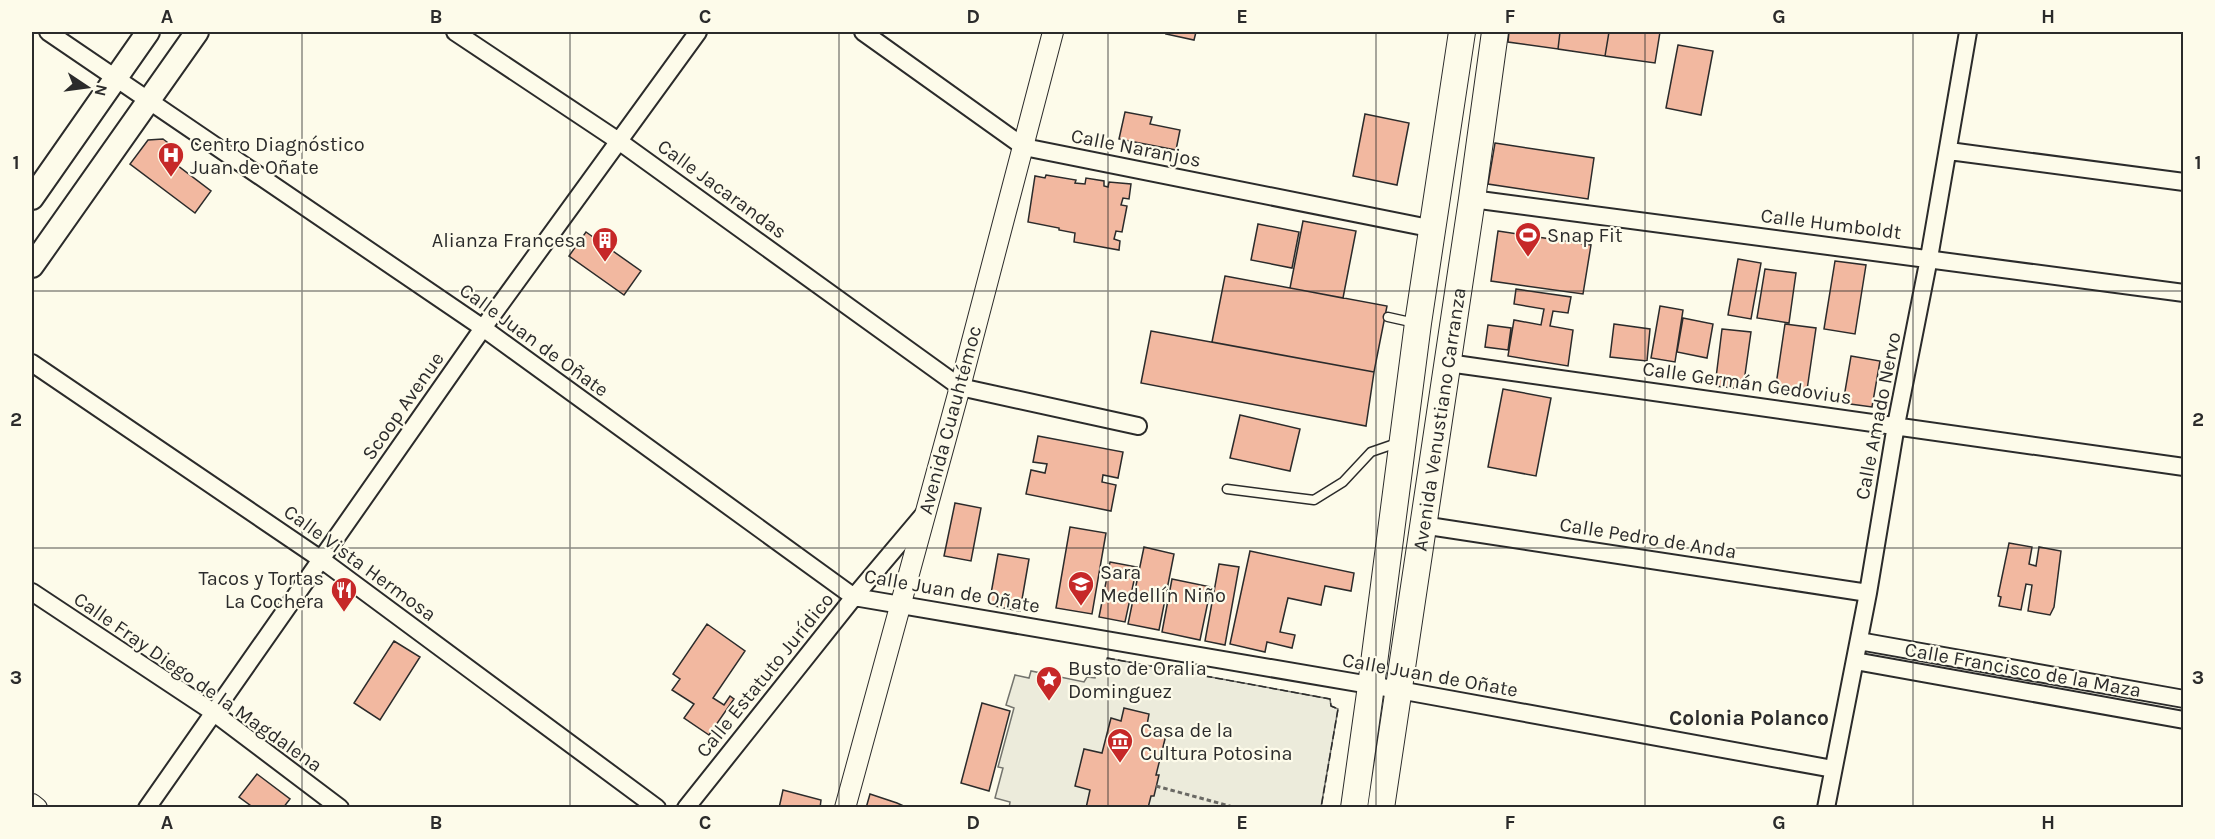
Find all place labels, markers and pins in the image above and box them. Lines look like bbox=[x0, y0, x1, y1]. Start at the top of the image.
place label: Centro Diagnóstico Juan de Oñate bbox=[190, 133, 365, 179]
hospital icon: Centro Diagnóstico Juan de Oñate bbox=[156, 140, 186, 178]
sports icon: Snap Fit bbox=[1513, 220, 1543, 258]
place label: Snap Fit bbox=[1547, 224, 1623, 247]
building icon: Alianza Francesa bbox=[590, 225, 620, 263]
place label: Alianza Francesa bbox=[432, 229, 586, 252]
place label: Sara Medellín Niño bbox=[1100, 561, 1226, 607]
place label: Tacos y Tortas La Cochera bbox=[199, 567, 324, 613]
school or university icon: Sara Medellín Niño bbox=[1066, 569, 1096, 607]
restaurant icon: Tacos y Tortas La Cochera bbox=[329, 575, 359, 613]
place label: Busto de Oralia Dominguez bbox=[1068, 657, 1207, 703]
place icon: Busto de Oralia Dominguez bbox=[1034, 664, 1064, 702]
place label: Casa de la Cultura Potosina bbox=[1140, 719, 1293, 765]
museum icon: Casa de la Cultura Potosina bbox=[1105, 726, 1135, 764]

